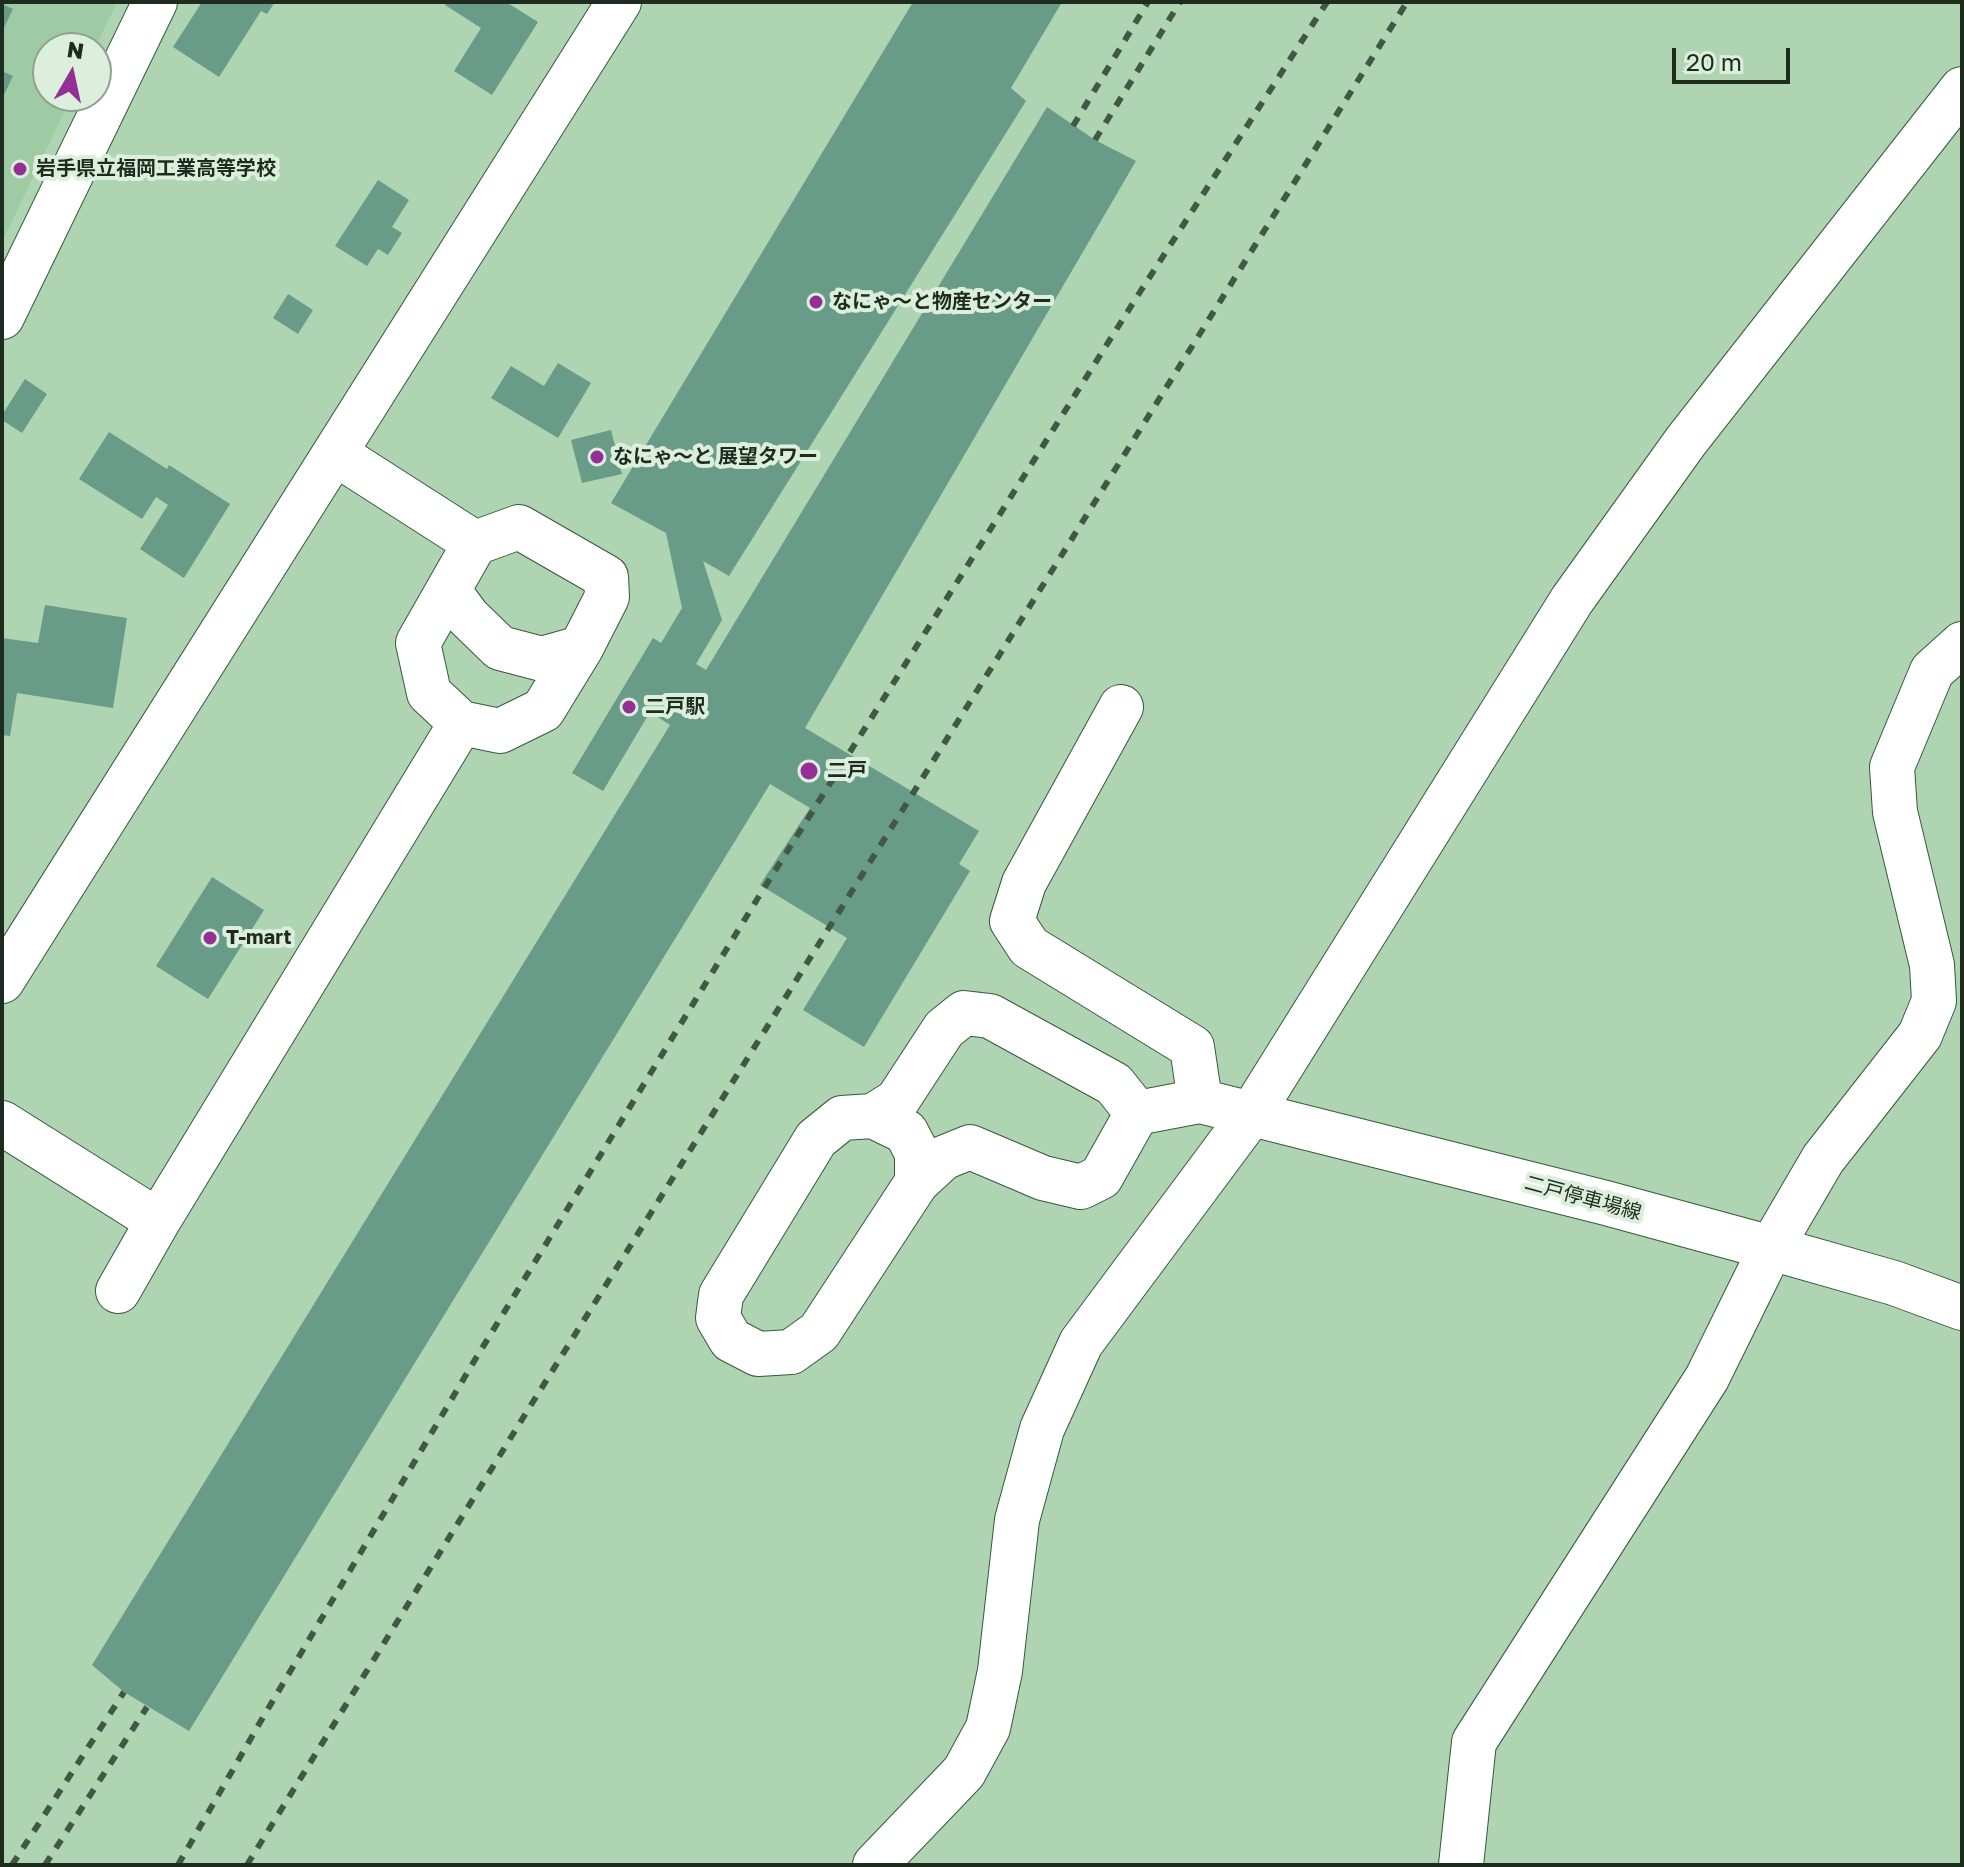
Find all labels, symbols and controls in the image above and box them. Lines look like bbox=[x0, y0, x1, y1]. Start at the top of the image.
north arrow bbox=[32, 32, 112, 112]
scale bar bbox=[1676, 32, 1794, 82]
text: N bbox=[65, 35, 86, 64]
text: 20 m bbox=[1686, 47, 1742, 76]
place label: 岩手県立福岡工業高等学校 bbox=[36, 157, 276, 181]
marker: 岩手県立福岡工業高等学校 bbox=[11, 160, 29, 178]
place label: なにゃ～と物産センター bbox=[832, 290, 1052, 314]
marker: なにゃ～と物産センター bbox=[807, 293, 825, 311]
place label: なにゃ～と 展望タワー bbox=[613, 445, 818, 469]
marker: なにゃ～と 展望タワー bbox=[588, 448, 606, 466]
place label: 二戸駅 bbox=[645, 695, 705, 719]
marker: 二戸駅 bbox=[620, 698, 638, 716]
place label: 二戸 bbox=[827, 759, 867, 783]
marker: 二戸 bbox=[798, 760, 820, 782]
place label: T-mart bbox=[226, 926, 291, 950]
marker: T-mart bbox=[201, 929, 219, 947]
street label: 二戸停車場線 bbox=[1522, 1171, 1644, 1225]

